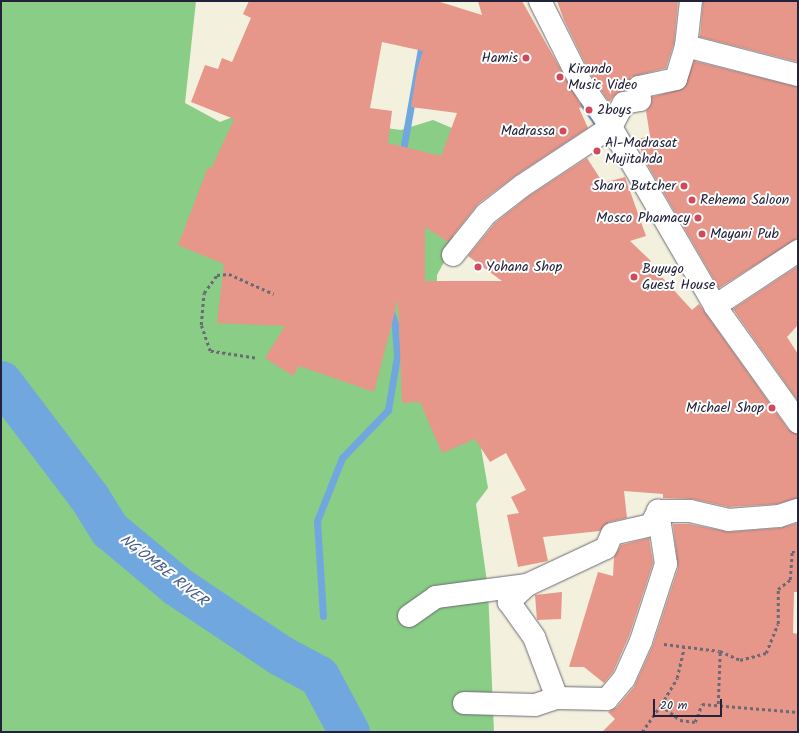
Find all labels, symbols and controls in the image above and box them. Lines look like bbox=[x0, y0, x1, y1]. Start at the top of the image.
place label: Hamis bbox=[482, 50, 518, 66]
marker: Hamis bbox=[521, 53, 531, 63]
place label: Kirando Music Video bbox=[568, 61, 637, 94]
marker: Kirando Music Video bbox=[555, 72, 565, 82]
place label: 2boys bbox=[597, 102, 631, 118]
marker: 2boys bbox=[584, 105, 594, 115]
place label: Madrassa bbox=[501, 123, 555, 139]
marker: Madrassa bbox=[558, 126, 568, 136]
place label: Al-Madrasat Mujitahda bbox=[605, 135, 677, 168]
marker: Al-Madrasat Mujitahda bbox=[592, 146, 602, 156]
place label: Sharo Butcher bbox=[592, 178, 676, 194]
marker: Sharo Butcher bbox=[679, 181, 689, 191]
place label: Rehema Saloon bbox=[700, 192, 789, 208]
marker: Rehema Saloon bbox=[687, 195, 697, 205]
place label: Mosco Phamacy bbox=[596, 210, 690, 226]
marker: Mosco Phamacy bbox=[693, 213, 703, 223]
place label: Mayani Pub bbox=[710, 226, 779, 242]
marker: Mayani Pub bbox=[697, 229, 707, 239]
place label: Yohana Shop bbox=[486, 259, 562, 275]
place label: Buyugo Guest House bbox=[642, 261, 715, 294]
marker: Yohana Shop bbox=[473, 262, 483, 272]
marker: Buyugo Guest House bbox=[629, 272, 639, 282]
place label: Michael Shop bbox=[686, 400, 764, 416]
marker: Michael Shop bbox=[767, 403, 777, 413]
water label: NG'OMBE RIVER bbox=[116, 531, 210, 611]
scale bar bbox=[655, 691, 724, 717]
text: 20 m bbox=[660, 696, 687, 715]

